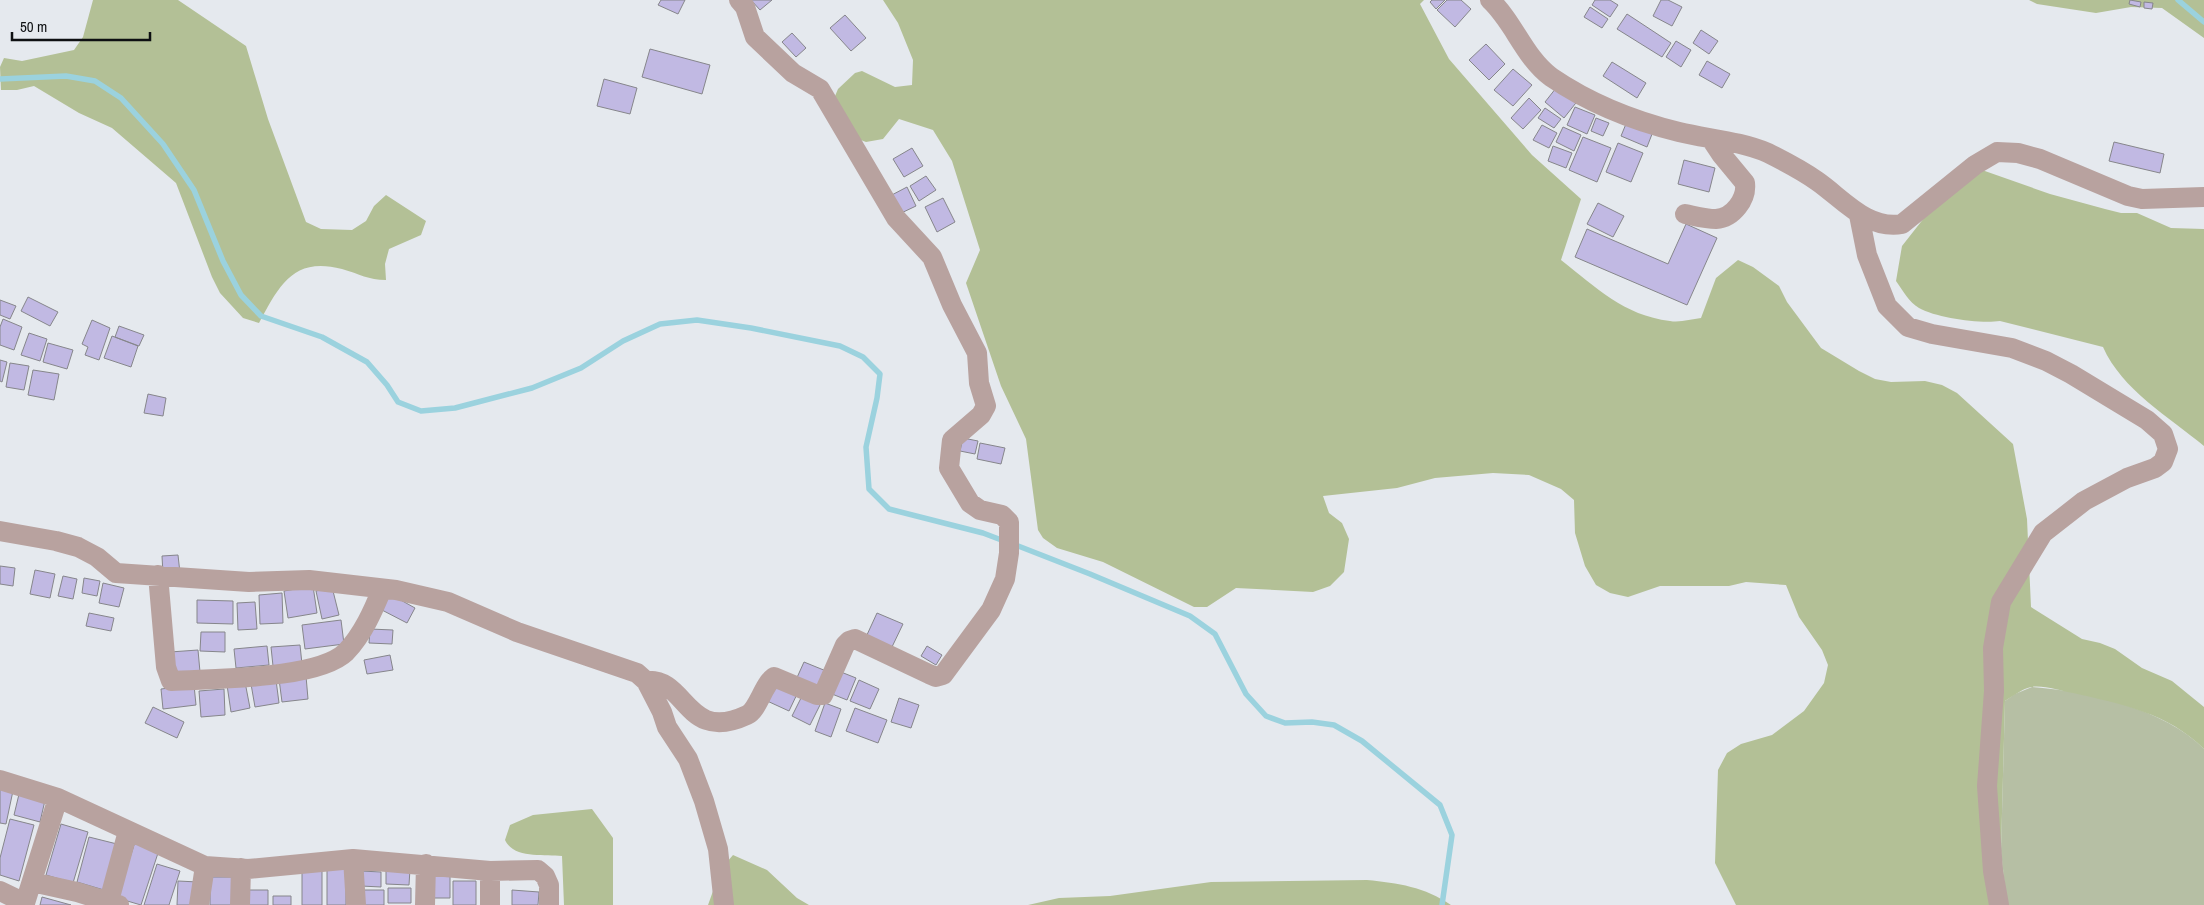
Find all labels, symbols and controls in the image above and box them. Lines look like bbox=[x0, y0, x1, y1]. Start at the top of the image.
scale bar bbox=[12, 10, 150, 42]
text: 50 m bbox=[20, 16, 47, 37]

